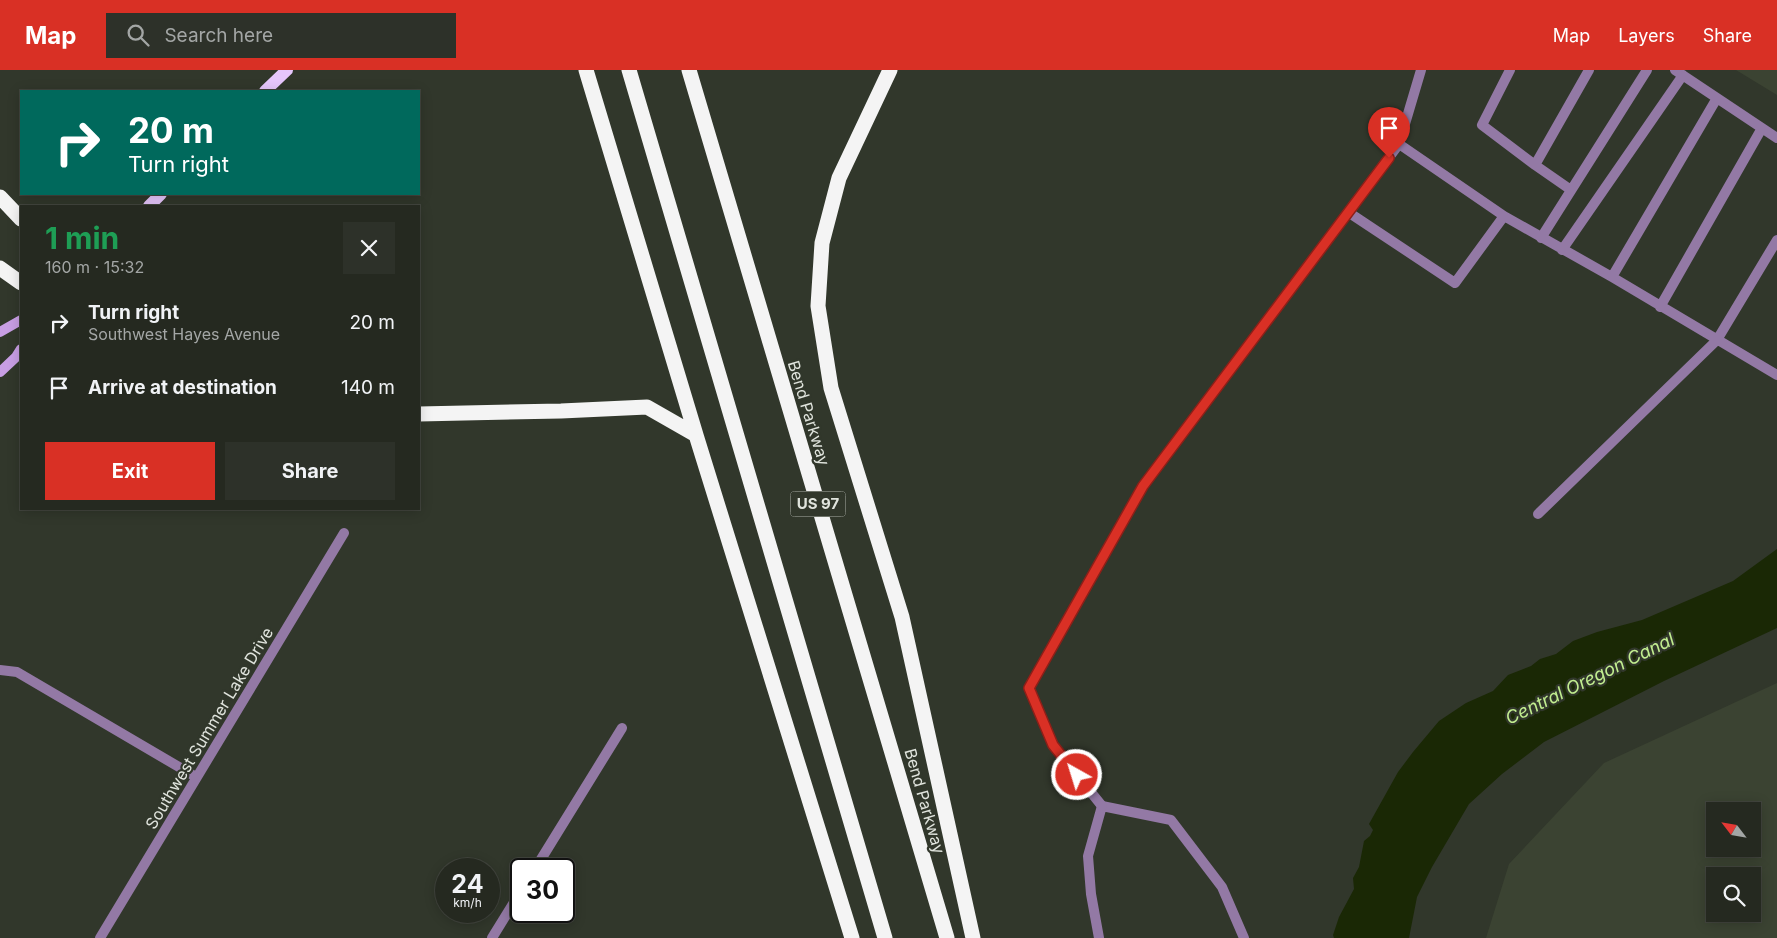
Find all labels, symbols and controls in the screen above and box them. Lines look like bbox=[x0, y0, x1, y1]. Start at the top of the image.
search box bbox=[106, 13, 456, 58]
text: Map bbox=[25, 21, 76, 50]
icon: search bbox=[124, 21, 152, 49]
text: Search here bbox=[164, 24, 273, 47]
text: Map bbox=[1553, 25, 1590, 46]
text: Layers bbox=[1618, 25, 1675, 46]
text: Share bbox=[1703, 25, 1752, 46]
pin bbox=[1368, 107, 1410, 158]
text: 20 m bbox=[128, 109, 214, 151]
icon: right bbox=[45, 110, 110, 175]
icon: arrive bbox=[1375, 114, 1403, 142]
text: Turn right bbox=[128, 151, 229, 177]
text: 1 min bbox=[45, 220, 119, 256]
button: close bbox=[343, 222, 395, 274]
text: 160 m · 15:32 bbox=[45, 257, 144, 277]
text: Turn right bbox=[88, 301, 179, 324]
icon: right bbox=[45, 309, 73, 337]
text: 20 m bbox=[349, 311, 395, 334]
text: Southwest Hayes Avenue bbox=[88, 324, 280, 344]
street label: Bend Parkway bbox=[784, 358, 834, 468]
icon: arrive bbox=[45, 374, 73, 402]
text: Arrive at destination bbox=[88, 376, 277, 399]
text: 140 m bbox=[341, 376, 395, 399]
button: Exit bbox=[45, 442, 215, 500]
button: Share bbox=[225, 442, 395, 500]
road number: US 97 bbox=[790, 492, 846, 516]
street label: Southwest Summer Lake Drive bbox=[141, 623, 277, 833]
water label: Central Oregon Canal bbox=[1502, 628, 1678, 729]
street label: Bend Parkway bbox=[900, 746, 950, 856]
position arrow bbox=[1050, 748, 1102, 800]
north arrow bbox=[1706, 802, 1761, 858]
map controls bbox=[1706, 802, 1761, 922]
speed limit sign: 30 bbox=[510, 858, 575, 923]
button: search bbox=[1706, 867, 1761, 922]
text: 24 bbox=[451, 869, 484, 899]
text: km/h bbox=[453, 895, 482, 910]

